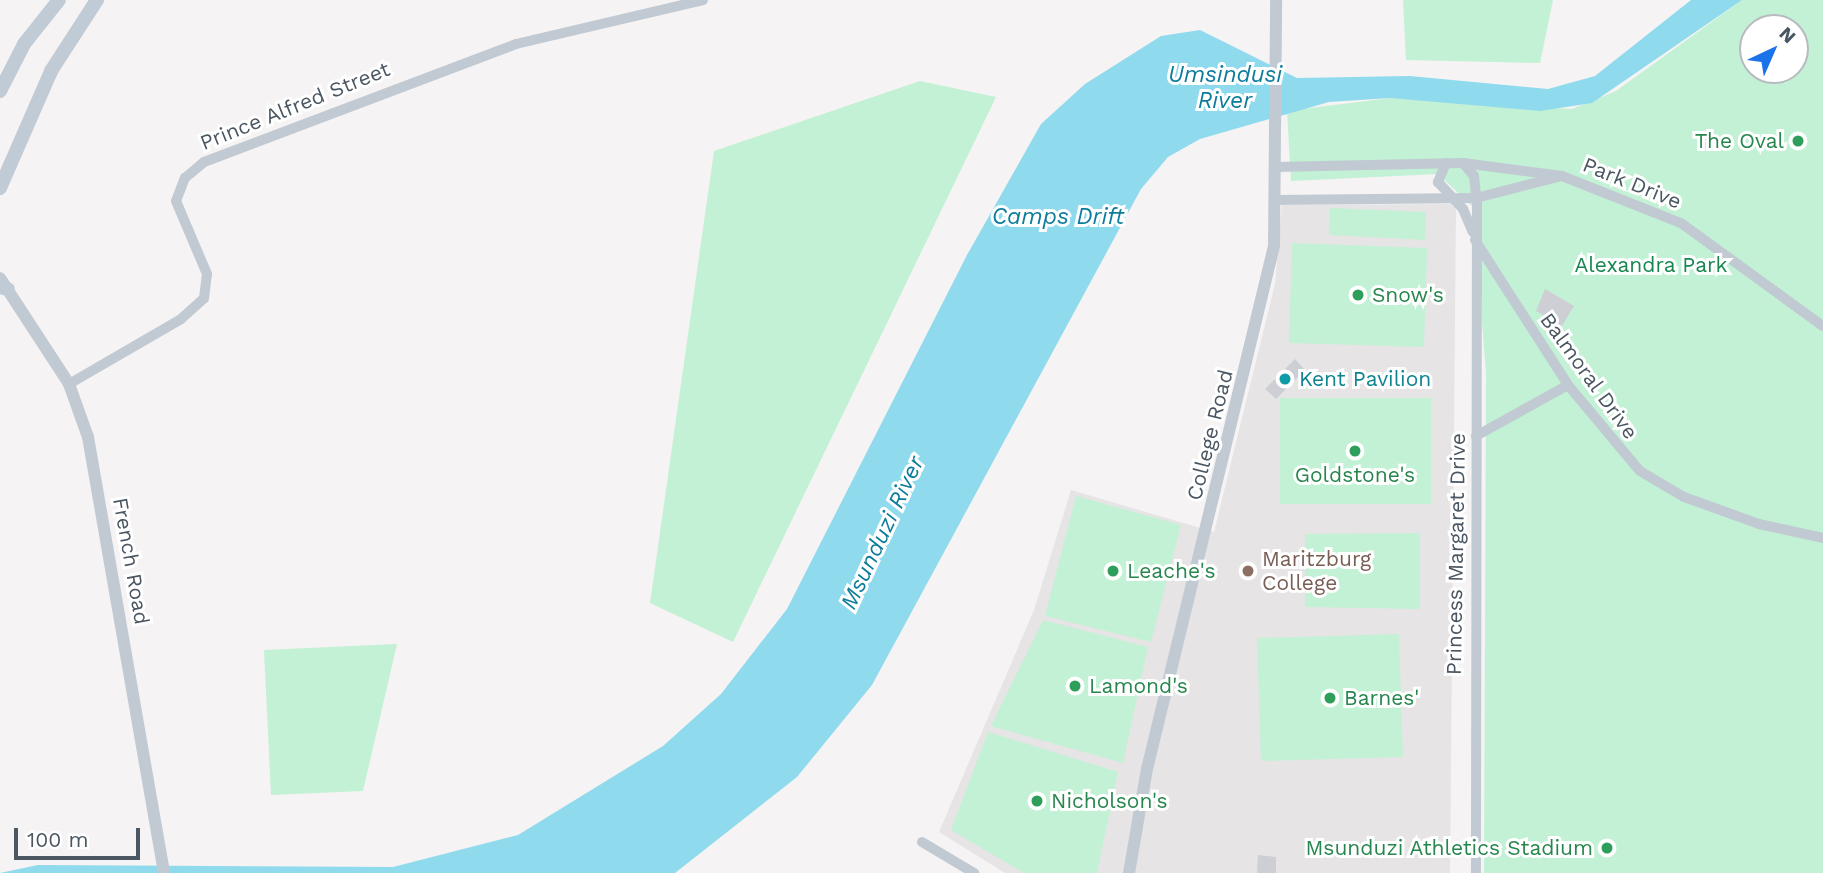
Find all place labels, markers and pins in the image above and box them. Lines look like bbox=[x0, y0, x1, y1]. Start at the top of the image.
place label: The Oval bbox=[1695, 128, 1784, 154]
marker: The Oval bbox=[1790, 133, 1806, 149]
place label: Snow's bbox=[1372, 282, 1444, 308]
marker: Snow's bbox=[1350, 287, 1366, 303]
place label: Kent Pavilion bbox=[1299, 366, 1431, 392]
marker: Kent Pavilion bbox=[1277, 371, 1293, 387]
marker: Goldstone's bbox=[1347, 443, 1363, 459]
place label: Goldstone's bbox=[1295, 462, 1415, 488]
place label: Maritzburg College bbox=[1262, 546, 1371, 596]
place label: Leache's bbox=[1127, 558, 1216, 584]
marker: Leache's bbox=[1105, 563, 1121, 579]
marker: Maritzburg College bbox=[1240, 563, 1256, 579]
place label: Lamond's bbox=[1089, 673, 1188, 699]
marker: Lamond's bbox=[1067, 678, 1083, 694]
place label: Barnes' bbox=[1344, 685, 1419, 711]
marker: Barnes' bbox=[1322, 690, 1338, 706]
place label: Nicholson's bbox=[1051, 788, 1168, 814]
marker: Nicholson's bbox=[1029, 793, 1045, 809]
place label: Msunduzi Athletics Stadium bbox=[1305, 835, 1593, 861]
marker: Msunduzi Athletics Stadium bbox=[1599, 840, 1615, 856]

